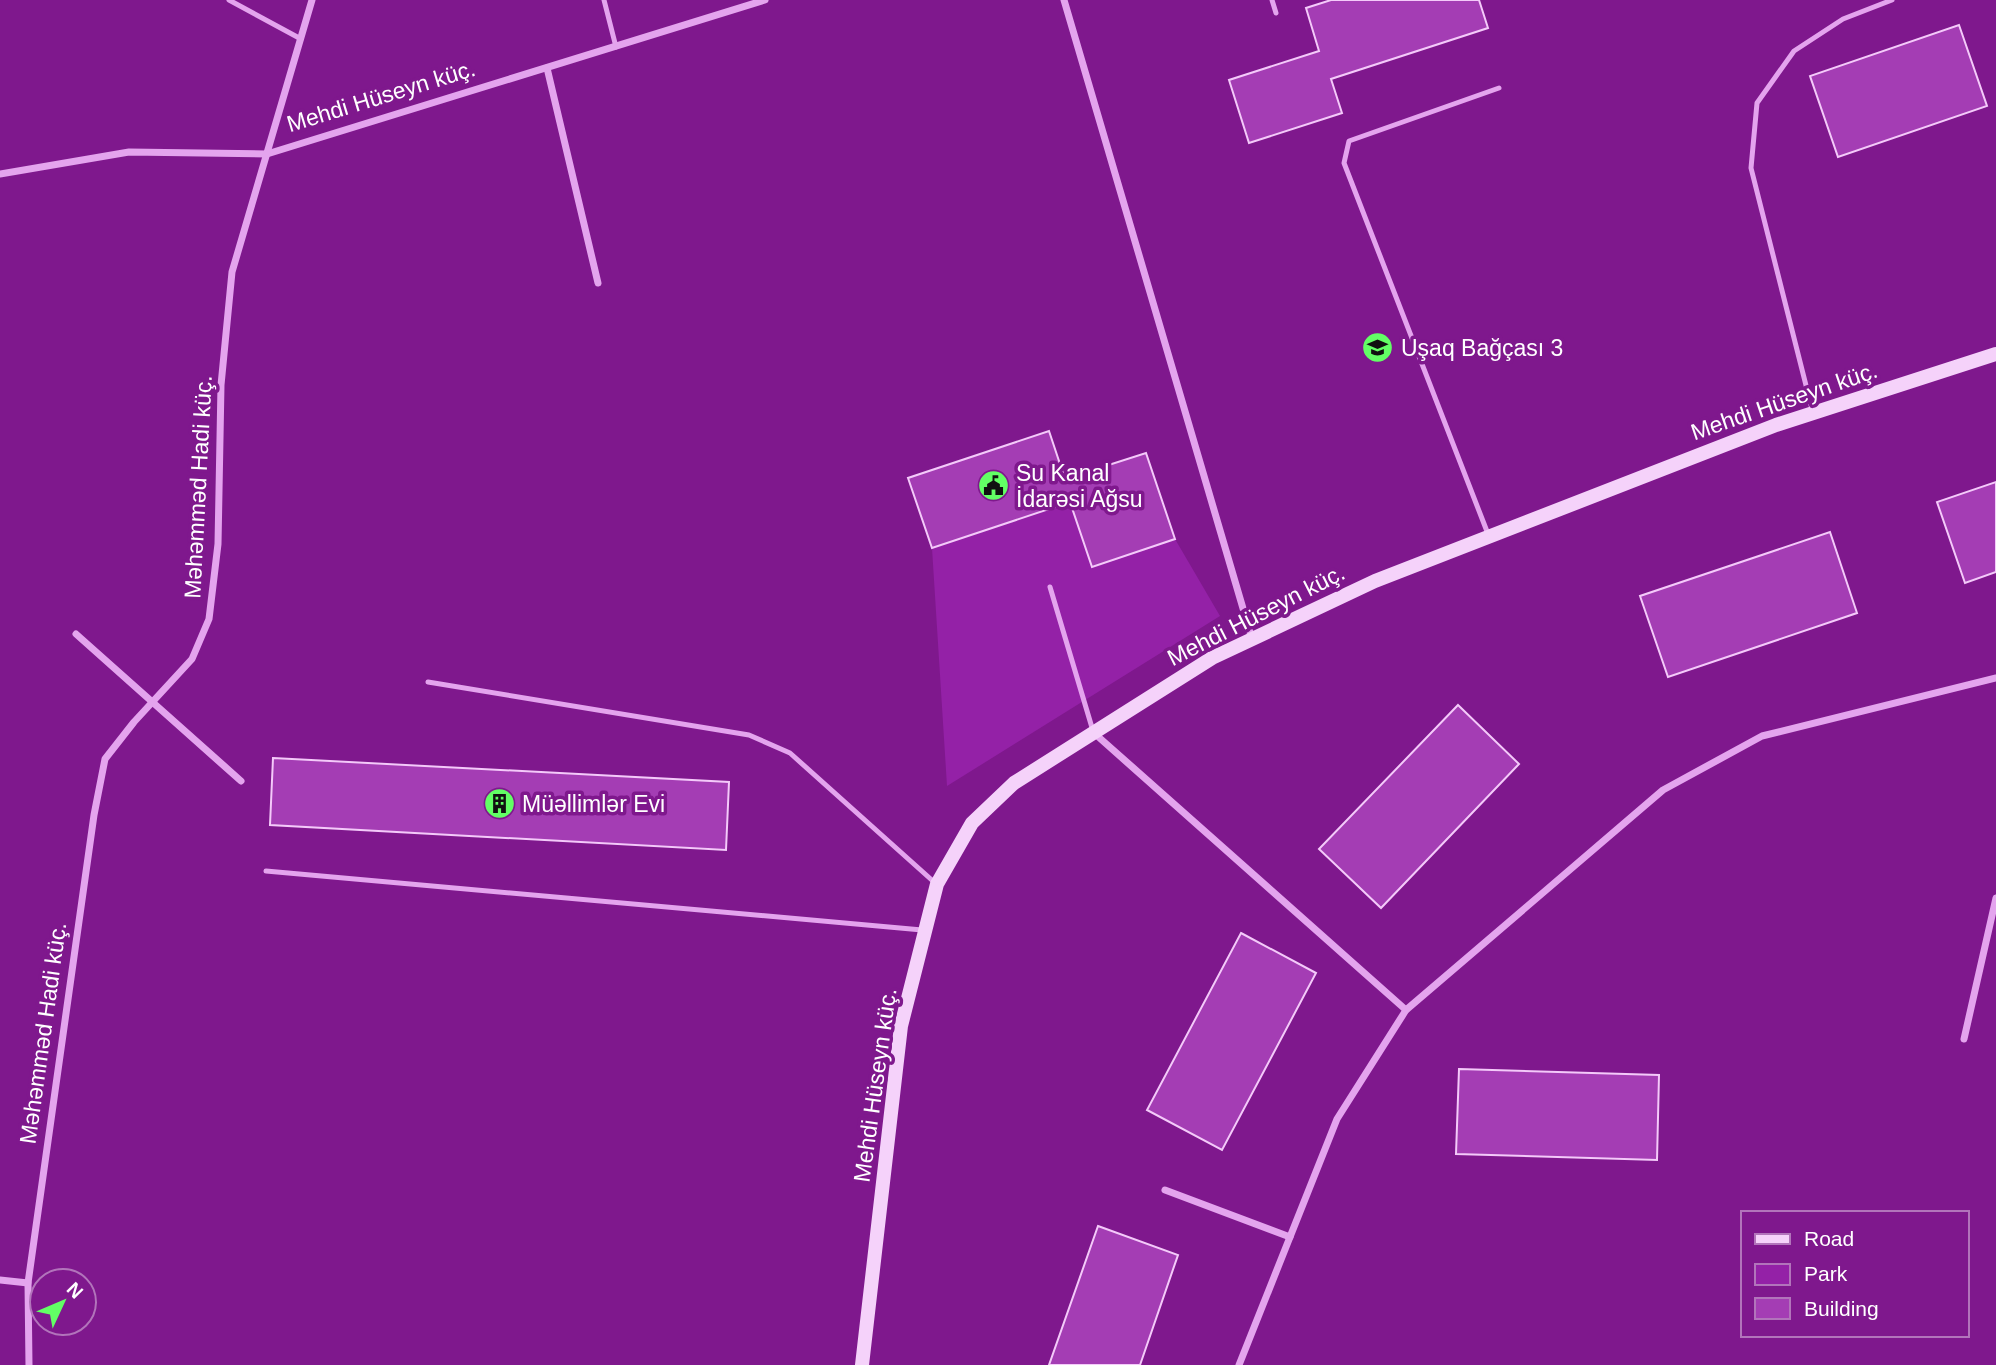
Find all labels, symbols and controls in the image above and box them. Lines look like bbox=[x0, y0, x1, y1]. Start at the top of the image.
street label: Mehdi Hüseyn küç. bbox=[284, 55, 478, 137]
school or university icon: Uşaq Bağçası 3 bbox=[1361, 331, 1395, 365]
place label: Uşaq Bağçası 3 bbox=[1401, 335, 1563, 361]
street label: Mehdi Hüseyn küç. bbox=[1687, 357, 1881, 445]
street label: Məhəmməd Hadi küç. bbox=[179, 375, 217, 599]
place label: Su Kanal İdarəsi Ağsu bbox=[1016, 460, 1143, 512]
public building icon: Su Kanal İdarəsi Ağsu bbox=[976, 469, 1010, 503]
street label: Mehdi Hüseyn küç. bbox=[1163, 559, 1349, 671]
building icon: Müəllimlər Evi bbox=[482, 787, 516, 821]
place label: Müəllimlər Evi bbox=[522, 791, 665, 817]
street label: Məhəmməd Hadi küç. bbox=[15, 920, 71, 1146]
street label: Mehdi Hüseyn küç. bbox=[849, 986, 901, 1184]
legend bbox=[1741, 1211, 1968, 1337]
text: Road bbox=[1804, 1227, 1854, 1250]
text: Park bbox=[1804, 1262, 1848, 1285]
north arrow bbox=[28, 1267, 98, 1337]
text: N bbox=[63, 1278, 87, 1303]
text: Building bbox=[1804, 1297, 1879, 1320]

